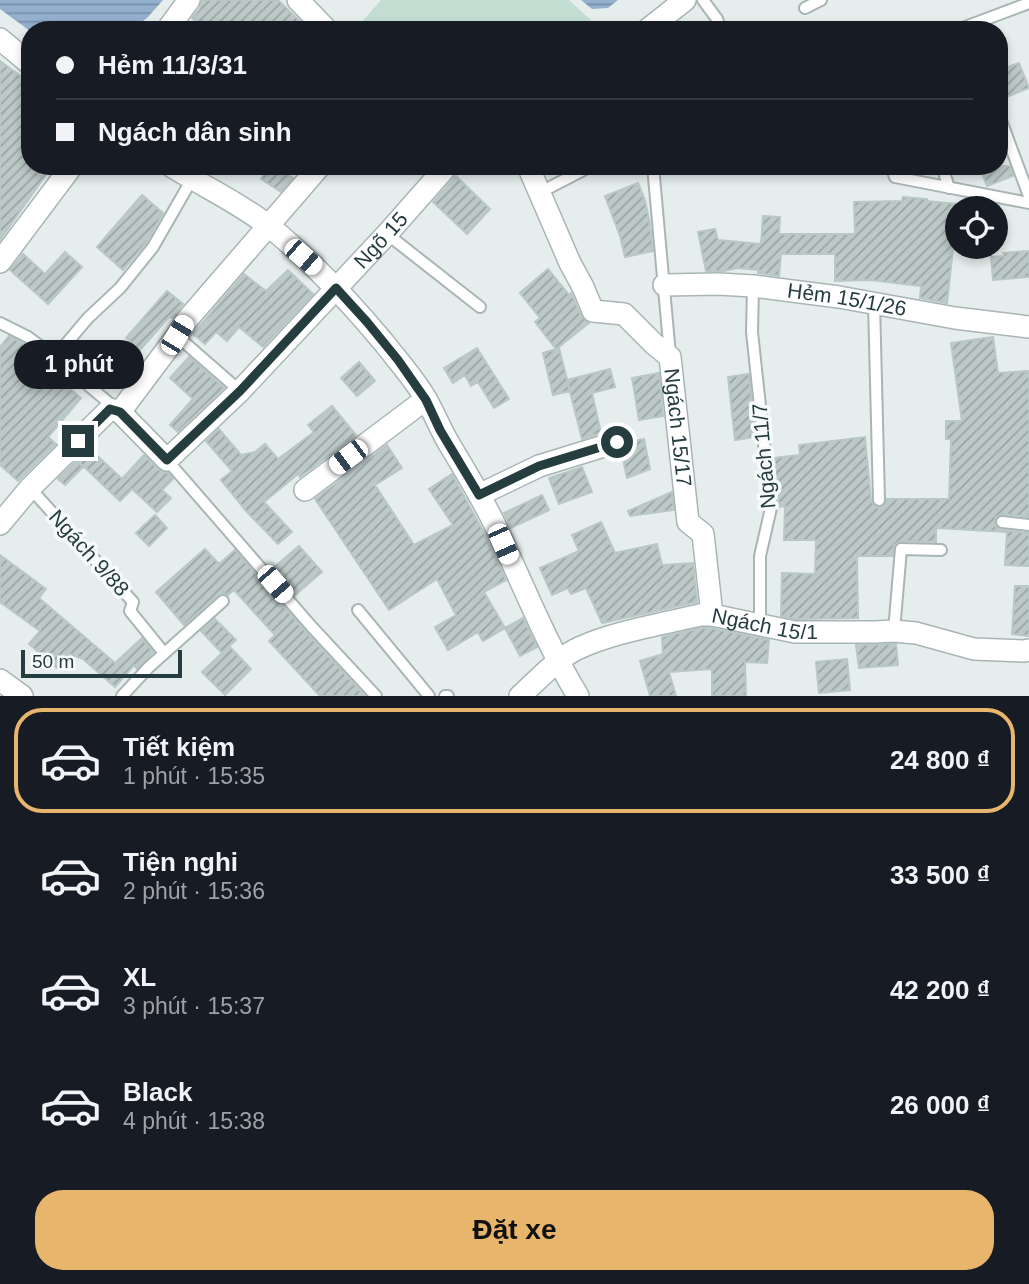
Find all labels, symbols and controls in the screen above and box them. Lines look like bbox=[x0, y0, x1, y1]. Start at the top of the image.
text: Hẻm 11/3/31 bbox=[98, 50, 247, 80]
text: Ngách dân sinh bbox=[98, 117, 292, 147]
map controls bbox=[945, 196, 1008, 259]
button: locate bbox=[945, 196, 1008, 259]
street label: Ngõ 15 bbox=[349, 207, 412, 273]
car bbox=[281, 235, 326, 279]
street label: Hẻm 15/1/26 bbox=[786, 279, 908, 320]
car bbox=[158, 312, 197, 358]
callout: 1 phút bbox=[13, 340, 143, 388]
text: 1 phút bbox=[45, 351, 114, 377]
street label: Ngách 15/17 bbox=[660, 367, 696, 488]
street label: Ngách 11/7 bbox=[747, 402, 780, 510]
route end bbox=[62, 425, 94, 457]
route start bbox=[601, 426, 633, 458]
car bbox=[325, 436, 372, 478]
street label: Ngách 9/88 bbox=[45, 505, 134, 600]
car bbox=[485, 521, 522, 567]
car bbox=[254, 561, 297, 607]
street label: Ngách 15/1 bbox=[710, 603, 818, 644]
scale bar bbox=[21, 647, 182, 679]
text: 50 m bbox=[32, 651, 74, 672]
icon: car bbox=[39, 729, 102, 792]
text: Tiết kiệm bbox=[123, 732, 235, 762]
text: 24 800 ₫ bbox=[890, 745, 990, 775]
text: 1 phút · 15:35 bbox=[123, 763, 265, 789]
icon: car bbox=[39, 844, 102, 907]
text: Tiện nghi bbox=[123, 847, 238, 877]
text: 33 500 ₫ bbox=[890, 860, 990, 890]
text: 2 phút · 15:36 bbox=[123, 878, 265, 904]
icon: car bbox=[39, 959, 102, 1022]
text: XL bbox=[123, 962, 156, 992]
text: 42 200 ₫ bbox=[890, 975, 990, 1005]
text: 3 phút · 15:37 bbox=[123, 993, 265, 1019]
icon: car bbox=[39, 1074, 102, 1137]
text: Black bbox=[123, 1077, 192, 1107]
text: 26 000 ₫ bbox=[890, 1090, 990, 1120]
text: 4 phút · 15:38 bbox=[123, 1108, 265, 1134]
button: Đặt xe bbox=[35, 1190, 994, 1270]

